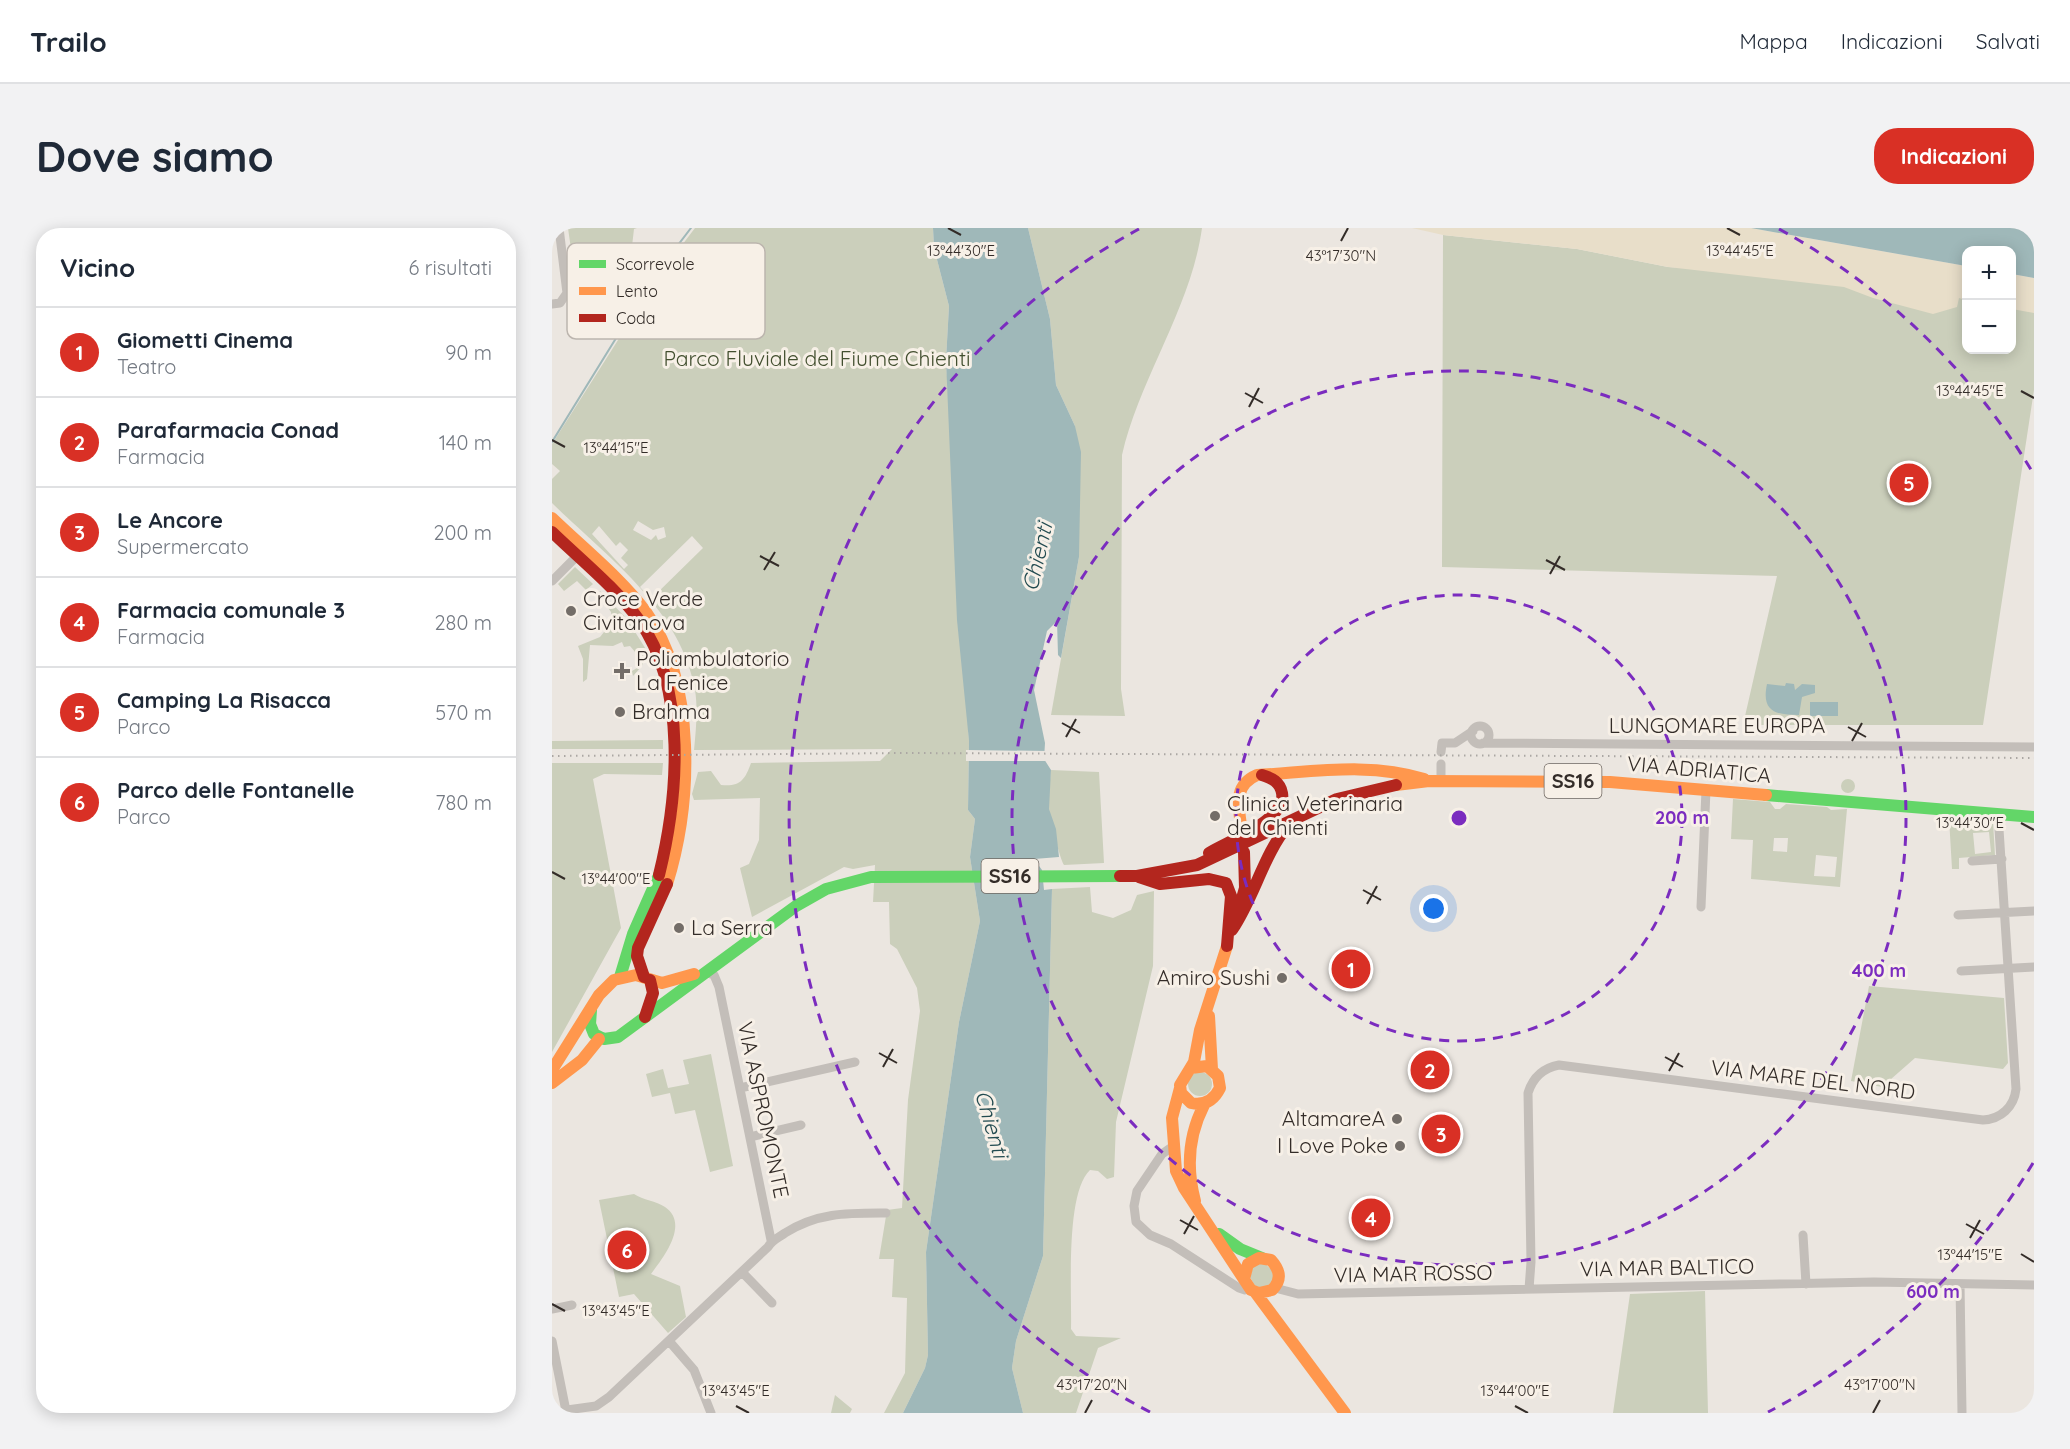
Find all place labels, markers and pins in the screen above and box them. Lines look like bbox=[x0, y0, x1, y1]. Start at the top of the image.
pin: 5 bbox=[1890, 460, 1928, 506]
place label: Croce Verde Civitanova bbox=[583, 585, 703, 635]
marker: Croce Verde Civitanova bbox=[564, 604, 578, 618]
place label: Poliambulatorio La Fenice bbox=[636, 645, 789, 695]
marker: Poliambulatorio La Fenice bbox=[613, 662, 631, 680]
place label: Brahma bbox=[632, 698, 710, 724]
marker: Brahma bbox=[613, 705, 627, 719]
place label: Clinica Veterinaria del Chienti bbox=[1227, 790, 1403, 840]
centre of rings bbox=[1449, 808, 1469, 828]
marker: Clinica Veterinaria del Chienti bbox=[1208, 809, 1222, 823]
place label: La Serra bbox=[691, 914, 773, 940]
marker: La Serra bbox=[672, 921, 686, 935]
pin: 1 bbox=[1332, 946, 1370, 992]
place label: Amiro Sushi bbox=[1157, 964, 1270, 990]
marker: Amiro Sushi bbox=[1275, 971, 1289, 985]
pin: 2 bbox=[1410, 1048, 1450, 1092]
place label: AltamareA bbox=[1282, 1105, 1385, 1131]
marker: AltamareA bbox=[1390, 1112, 1404, 1126]
pin: 3 bbox=[1422, 1112, 1460, 1156]
place label: I Love Poke bbox=[1277, 1132, 1388, 1158]
marker: I Love Poke bbox=[1393, 1139, 1407, 1153]
pin: 4 bbox=[1352, 1196, 1390, 1240]
pin: 6 bbox=[608, 1228, 646, 1272]

